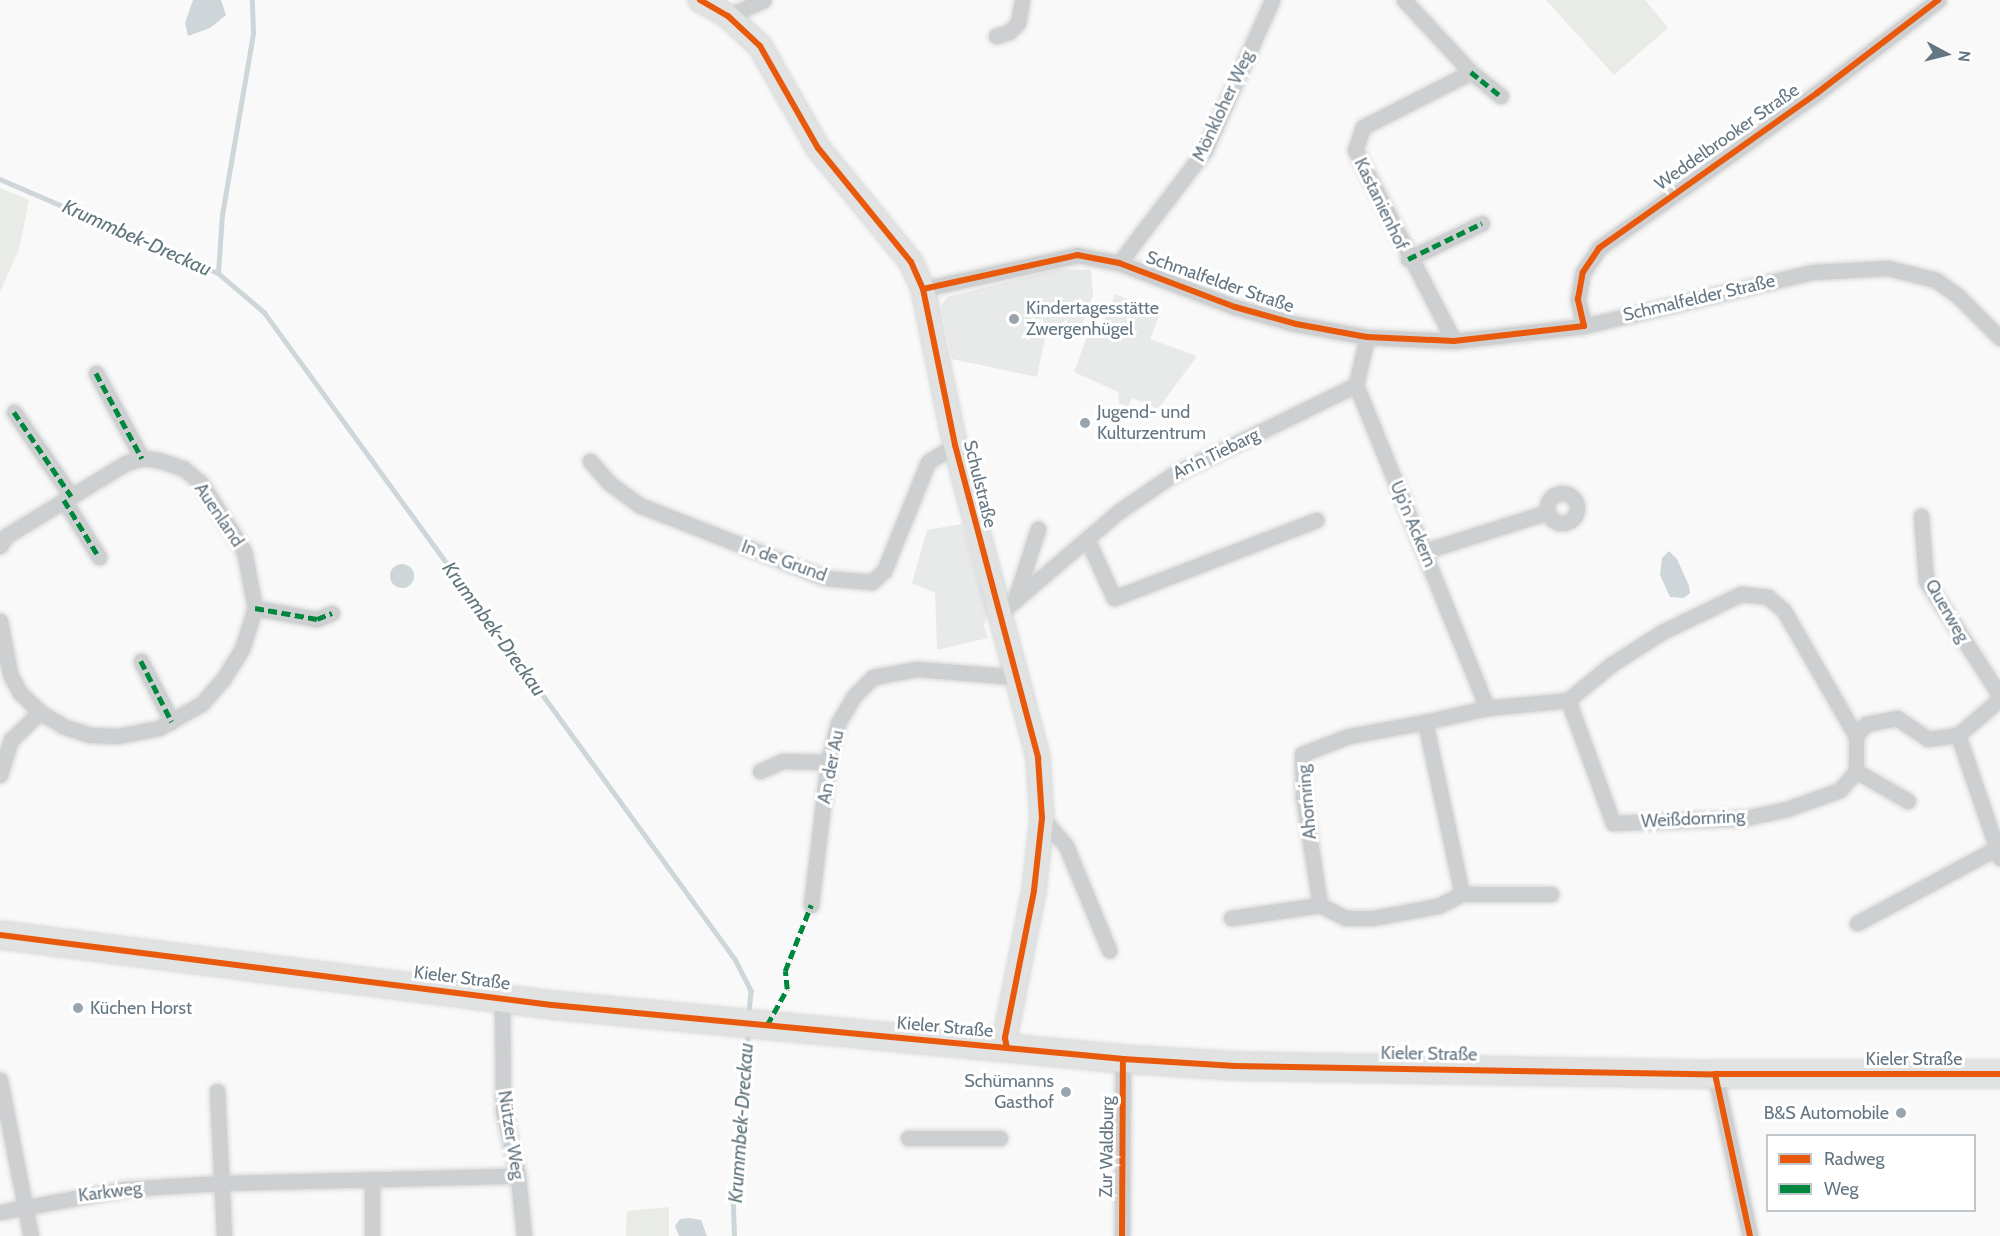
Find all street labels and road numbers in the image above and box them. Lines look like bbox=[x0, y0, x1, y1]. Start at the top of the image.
street label: Mönkloher Weg bbox=[1188, 47, 1258, 165]
street label: Weddelbrooker Straße bbox=[1651, 79, 1803, 195]
street label: Kastanienhof bbox=[1349, 154, 1413, 254]
street label: Schmalfelder Straße bbox=[1143, 247, 1297, 317]
street label: Schmalfelder Straße bbox=[1621, 270, 1777, 326]
street label: An'n Tiebarg bbox=[1169, 424, 1263, 484]
street label: Schulstraße bbox=[959, 438, 1001, 530]
street label: Up'n Ackern bbox=[1385, 478, 1441, 570]
street label: Auenland bbox=[190, 479, 248, 551]
street label: In de Grund bbox=[739, 536, 829, 586]
street label: Querweg bbox=[1920, 576, 1974, 646]
street label: An der Au bbox=[813, 728, 849, 806]
street label: Ahornring bbox=[1293, 764, 1321, 840]
street label: Weißdornring bbox=[1641, 805, 1745, 833]
street label: Kieler Straße bbox=[413, 961, 511, 995]
street label: Kieler Straße bbox=[896, 1012, 994, 1042]
street label: Kieler Straße bbox=[1380, 1042, 1478, 1066]
street label: Kieler Straße bbox=[1866, 1048, 1962, 1070]
street label: Nützer Weg bbox=[493, 1089, 529, 1181]
street label: Zur Waldburg bbox=[1095, 1096, 1119, 1198]
street label: Karkweg bbox=[77, 1177, 143, 1207]

